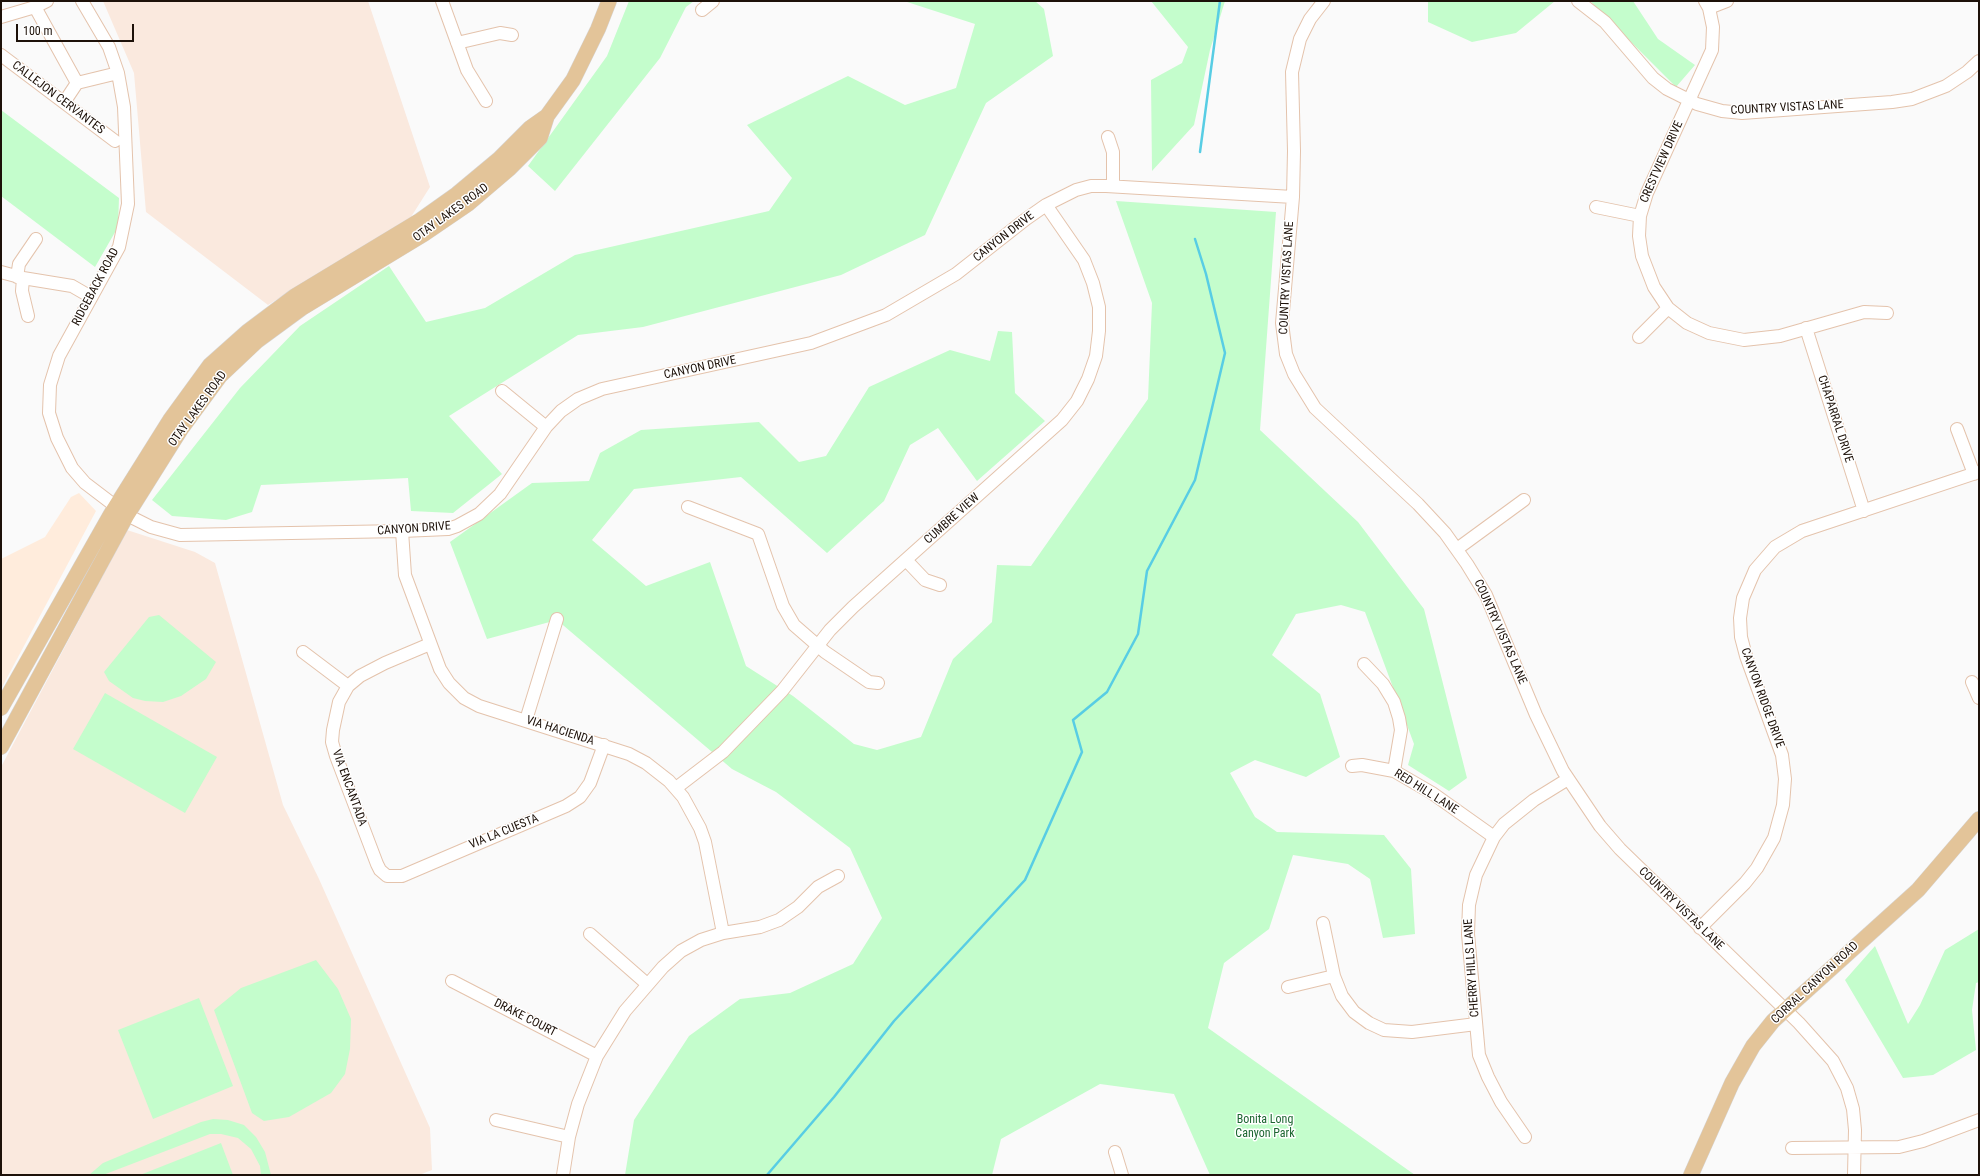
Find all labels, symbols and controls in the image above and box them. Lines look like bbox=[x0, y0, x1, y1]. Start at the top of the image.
scale bar bbox=[18, 16, 136, 42]
text: 100 m bbox=[23, 24, 53, 38]
street label: CALLEJON CERVANTES bbox=[9, 58, 107, 138]
street label: COUNTRY VISTAS LANE bbox=[1730, 98, 1844, 118]
street label: CRESTVIEW DRIVE bbox=[1637, 119, 1687, 205]
street label: OTAY LAKES ROAD bbox=[410, 181, 492, 245]
street label: CANYON DRIVE bbox=[971, 209, 1037, 265]
street label: COUNTRY VISTAS LANE bbox=[1277, 221, 1297, 335]
street label: RIDGEBACK ROAD bbox=[69, 246, 123, 328]
street label: CANYON DRIVE bbox=[663, 353, 737, 383]
street label: OTAY LAKES ROAD bbox=[166, 368, 230, 450]
street label: CHAPARRAL DRIVE bbox=[1814, 373, 1856, 465]
street label: CUMBRE VIEW bbox=[922, 491, 982, 547]
street label: CANYON DRIVE bbox=[377, 519, 451, 539]
street label: COUNTRY VISTAS LANE bbox=[1470, 577, 1530, 687]
street label: CANYON RIDGE DRIVE bbox=[1737, 646, 1787, 750]
street label: VIA HACIENDA bbox=[524, 713, 596, 749]
street label: VIA ENCANTADA bbox=[329, 748, 369, 828]
street label: RED HILL LANE bbox=[1391, 767, 1461, 817]
street label: VIA LA CUESTA bbox=[467, 812, 541, 852]
street label: COUNTRY VISTAS LANE bbox=[1635, 865, 1727, 953]
street label: CHERRY HILLS LANE bbox=[1461, 918, 1483, 1018]
street label: CORRAL CANYON ROAD bbox=[1768, 939, 1862, 1027]
street label: DRAKE COURT bbox=[491, 996, 559, 1040]
park label: Bonita Long Canyon Park bbox=[1235, 1113, 1295, 1141]

